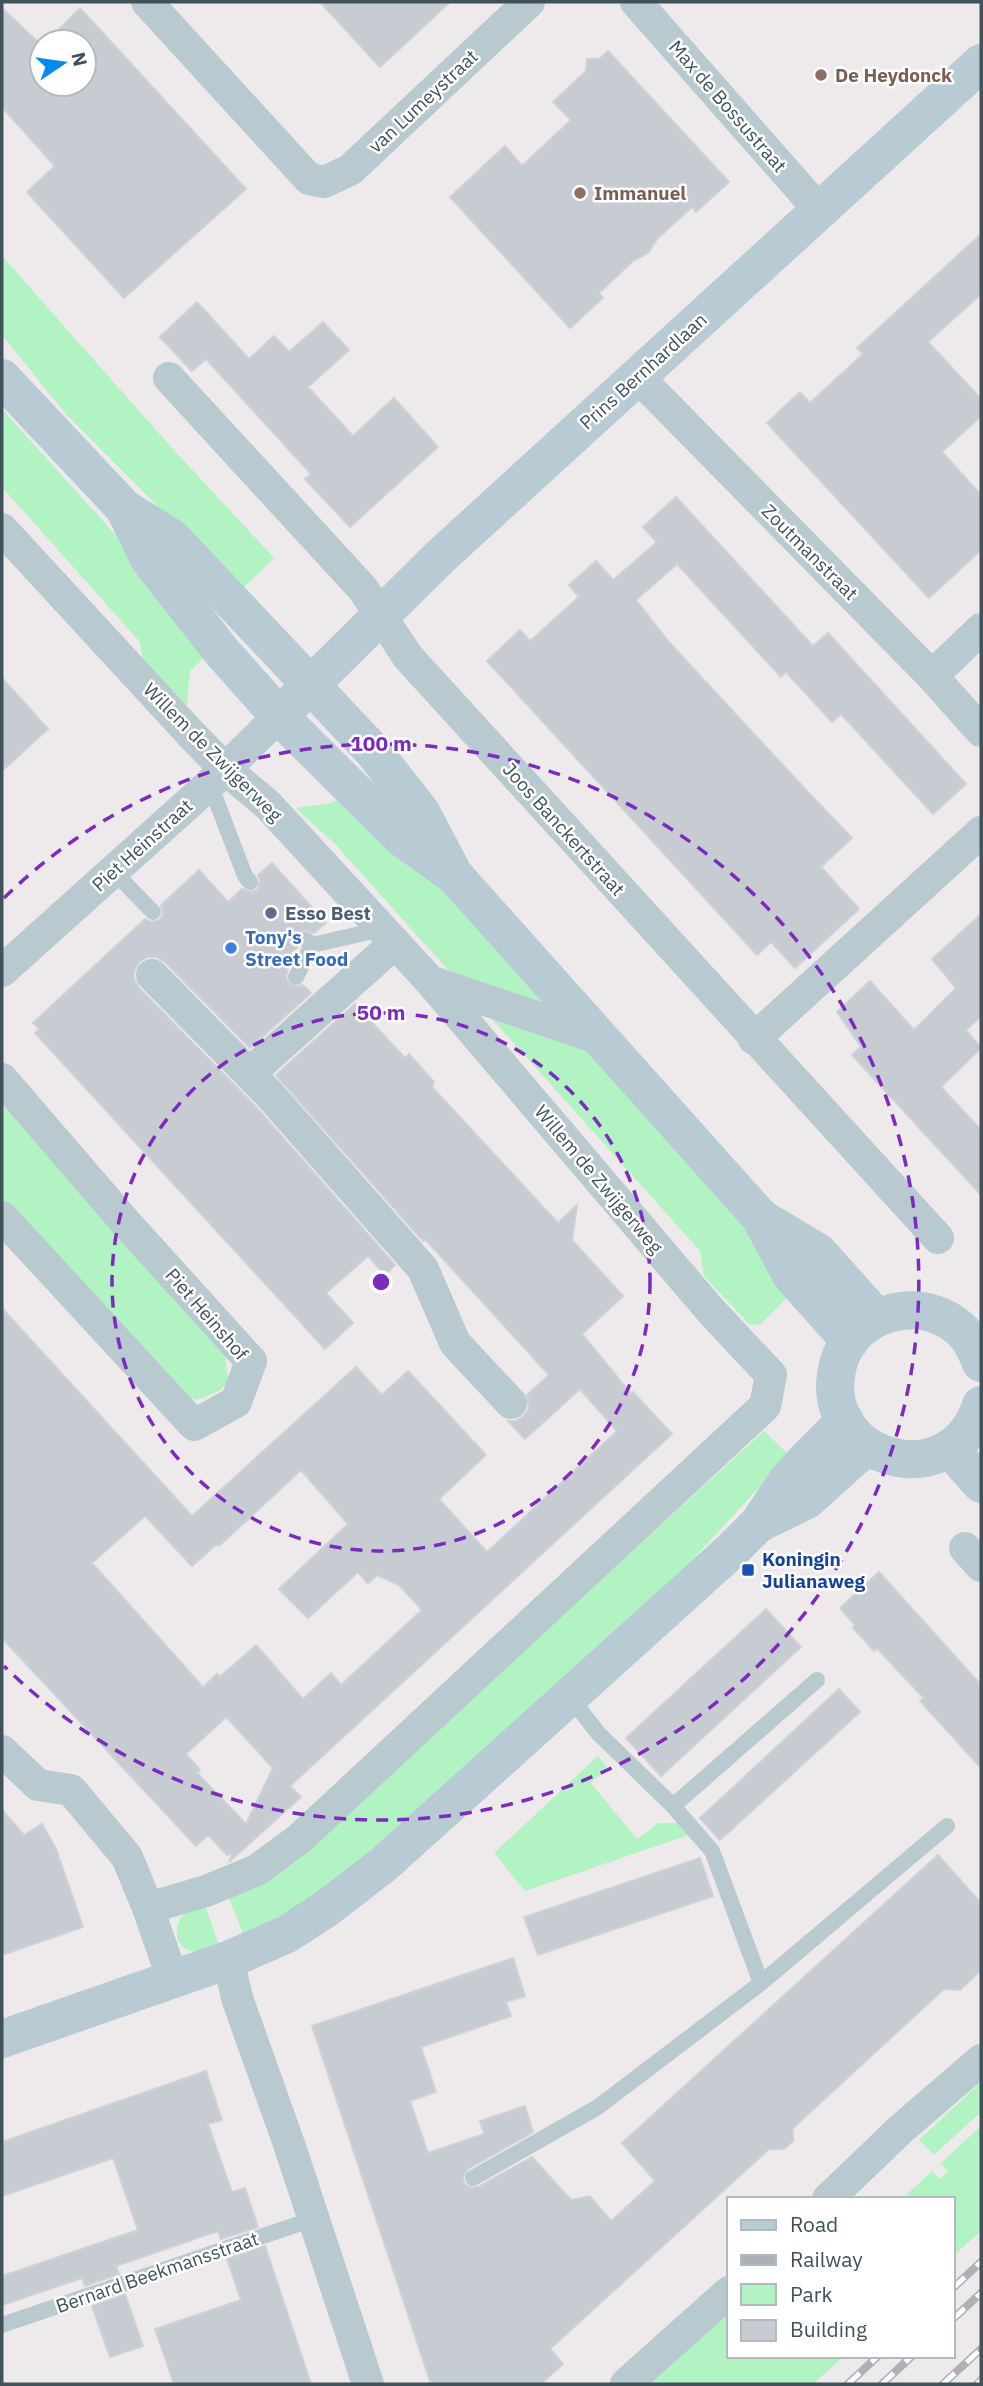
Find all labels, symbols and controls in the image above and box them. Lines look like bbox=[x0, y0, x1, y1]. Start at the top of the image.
north arrow bbox=[28, 28, 98, 98]
street label: Max de Bossustraat bbox=[664, 35, 792, 177]
street label: van Lumeystraat bbox=[363, 44, 483, 158]
text: N bbox=[66, 50, 93, 69]
place label: De Heydonck bbox=[835, 63, 952, 87]
marker: De Heydonck bbox=[813, 67, 829, 83]
place label: Immanuel bbox=[594, 181, 686, 205]
marker: Immanuel bbox=[572, 185, 588, 201]
street label: Prins Bernhardlaan bbox=[574, 307, 712, 435]
street label: Zoutmanstraat bbox=[757, 499, 863, 605]
street label: Willem de Zwijgerweg bbox=[138, 677, 288, 827]
text: 100 m bbox=[350, 729, 412, 757]
street label: Joos Banckertstraat bbox=[498, 757, 630, 901]
street label: Piet Heinstraat bbox=[87, 794, 197, 896]
place label: Esso Best bbox=[285, 901, 371, 925]
marker: Esso Best bbox=[263, 905, 279, 921]
place label: Tony's Street Food bbox=[245, 925, 348, 971]
marker: Tony's Street Food bbox=[223, 940, 239, 956]
text: 50 m bbox=[357, 998, 405, 1026]
street label: Willem de Zwijgerweg bbox=[530, 1100, 668, 1258]
street label: Piet Heinshof bbox=[161, 1263, 253, 1365]
centre of rings bbox=[369, 1270, 393, 1294]
place label: Koningin Julianaweg bbox=[762, 1547, 865, 1593]
marker: Koningin Julianaweg bbox=[740, 1562, 756, 1578]
legend bbox=[727, 2197, 955, 2358]
text: Road bbox=[790, 2210, 838, 2238]
street label: Bernard Beekmansstraat bbox=[53, 2226, 261, 2318]
text: Railway bbox=[790, 2245, 863, 2273]
text: Park bbox=[790, 2280, 833, 2308]
text: Building bbox=[790, 2315, 867, 2343]

